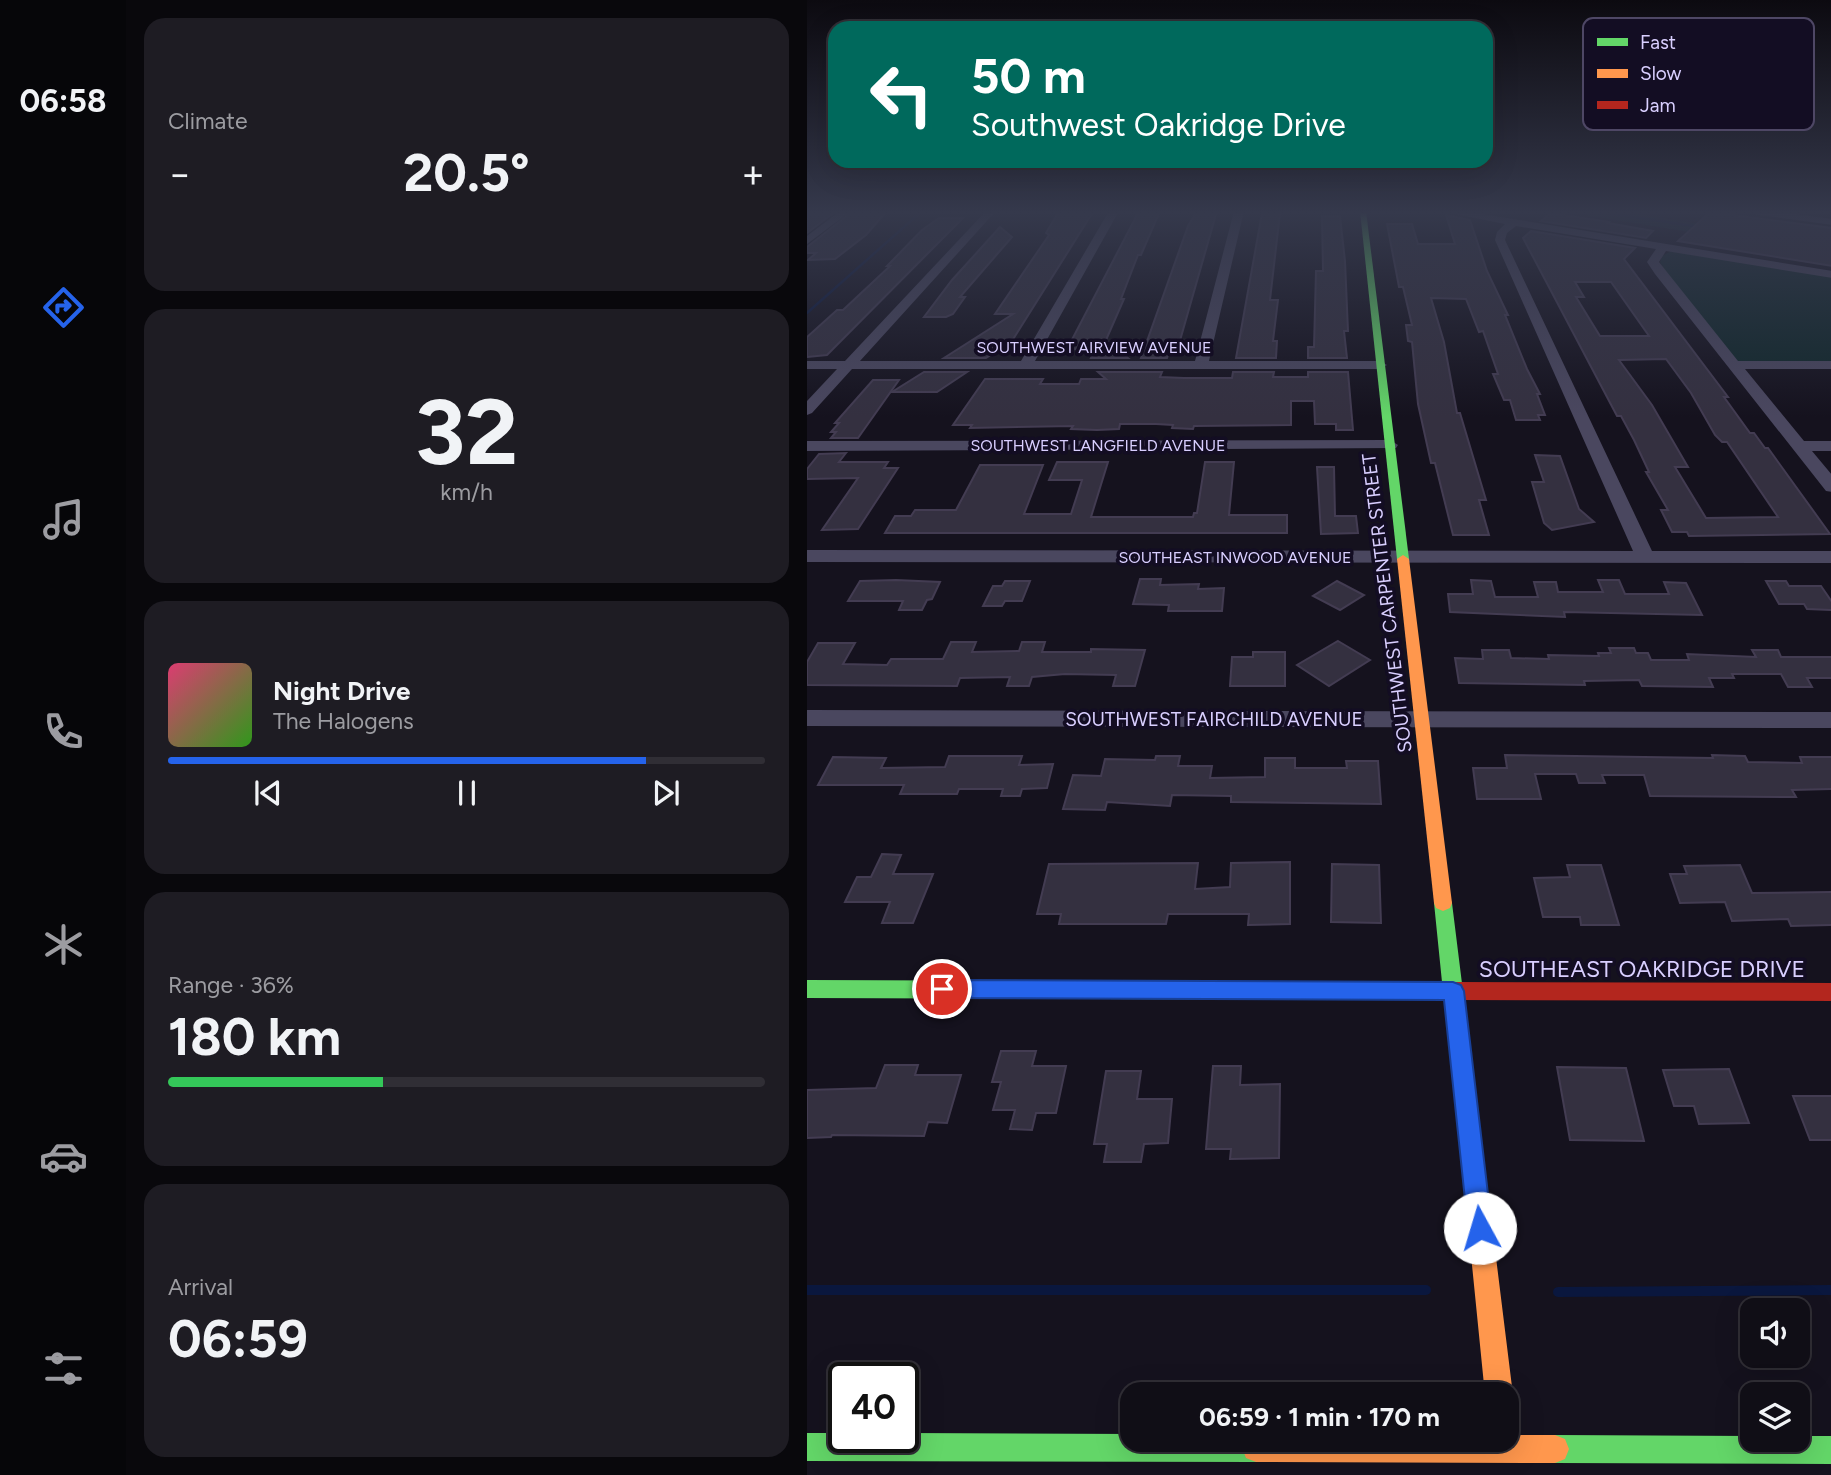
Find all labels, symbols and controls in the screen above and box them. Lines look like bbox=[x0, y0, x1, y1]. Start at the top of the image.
legend bbox=[1583, 18, 1814, 130]
text: Fast bbox=[1640, 31, 1676, 54]
text: 50 m bbox=[971, 46, 1086, 105]
icon: left bbox=[856, 49, 947, 140]
text: Slow bbox=[1640, 62, 1682, 85]
text: 06:58 bbox=[19, 82, 107, 120]
text: Jam bbox=[1640, 94, 1676, 117]
text: Southwest Oakridge Drive bbox=[971, 106, 1346, 144]
text: Climate bbox=[168, 107, 247, 135]
text: 20.5° bbox=[403, 142, 530, 204]
text: − bbox=[168, 151, 192, 197]
text: + bbox=[741, 151, 765, 197]
icon: directions bbox=[39, 283, 88, 332]
street label: SOUTHWEST AIRVIEW AVENUE bbox=[977, 338, 1211, 357]
text: 32 bbox=[415, 378, 518, 487]
street label: SOUTHWEST LANGFIELD AVENUE bbox=[970, 436, 1226, 455]
street label: SOUTHWEST CARPENTER STREET bbox=[1357, 451, 1417, 754]
text: km/h bbox=[440, 478, 493, 506]
icon: music bbox=[39, 495, 88, 544]
street label: SOUTHEAST INWOOD AVENUE bbox=[1119, 548, 1351, 567]
text: Night Drive bbox=[273, 675, 410, 707]
icon: phone bbox=[39, 707, 88, 756]
text: The Halogens bbox=[273, 707, 414, 735]
street label: SOUTHWEST FAIRCHILD AVENUE bbox=[1065, 708, 1363, 731]
icon: previous bbox=[249, 774, 287, 812]
icon: pause bbox=[448, 774, 486, 812]
icon: next bbox=[647, 774, 685, 812]
icon: climate bbox=[39, 920, 88, 969]
street label: SOUTHEAST OAKRIDGE DRIVE bbox=[1479, 955, 1805, 983]
pin bbox=[912, 959, 972, 1019]
icon: arrive bbox=[923, 970, 961, 1008]
text: Range · 36% bbox=[168, 971, 294, 999]
text: 180 km bbox=[168, 1006, 341, 1068]
icon: car bbox=[39, 1132, 88, 1181]
position arrow bbox=[1443, 1191, 1517, 1265]
text: Arrival bbox=[168, 1273, 233, 1301]
map controls bbox=[1740, 1298, 1810, 1452]
button: sound bbox=[1740, 1298, 1810, 1368]
text: 06:59 bbox=[168, 1308, 308, 1370]
icon: filters bbox=[39, 1344, 88, 1393]
speed limit sign: 40 bbox=[828, 1362, 919, 1453]
button: layers bbox=[1740, 1382, 1810, 1452]
text: 06:59 · 1 min · 170 m bbox=[1199, 1401, 1440, 1433]

